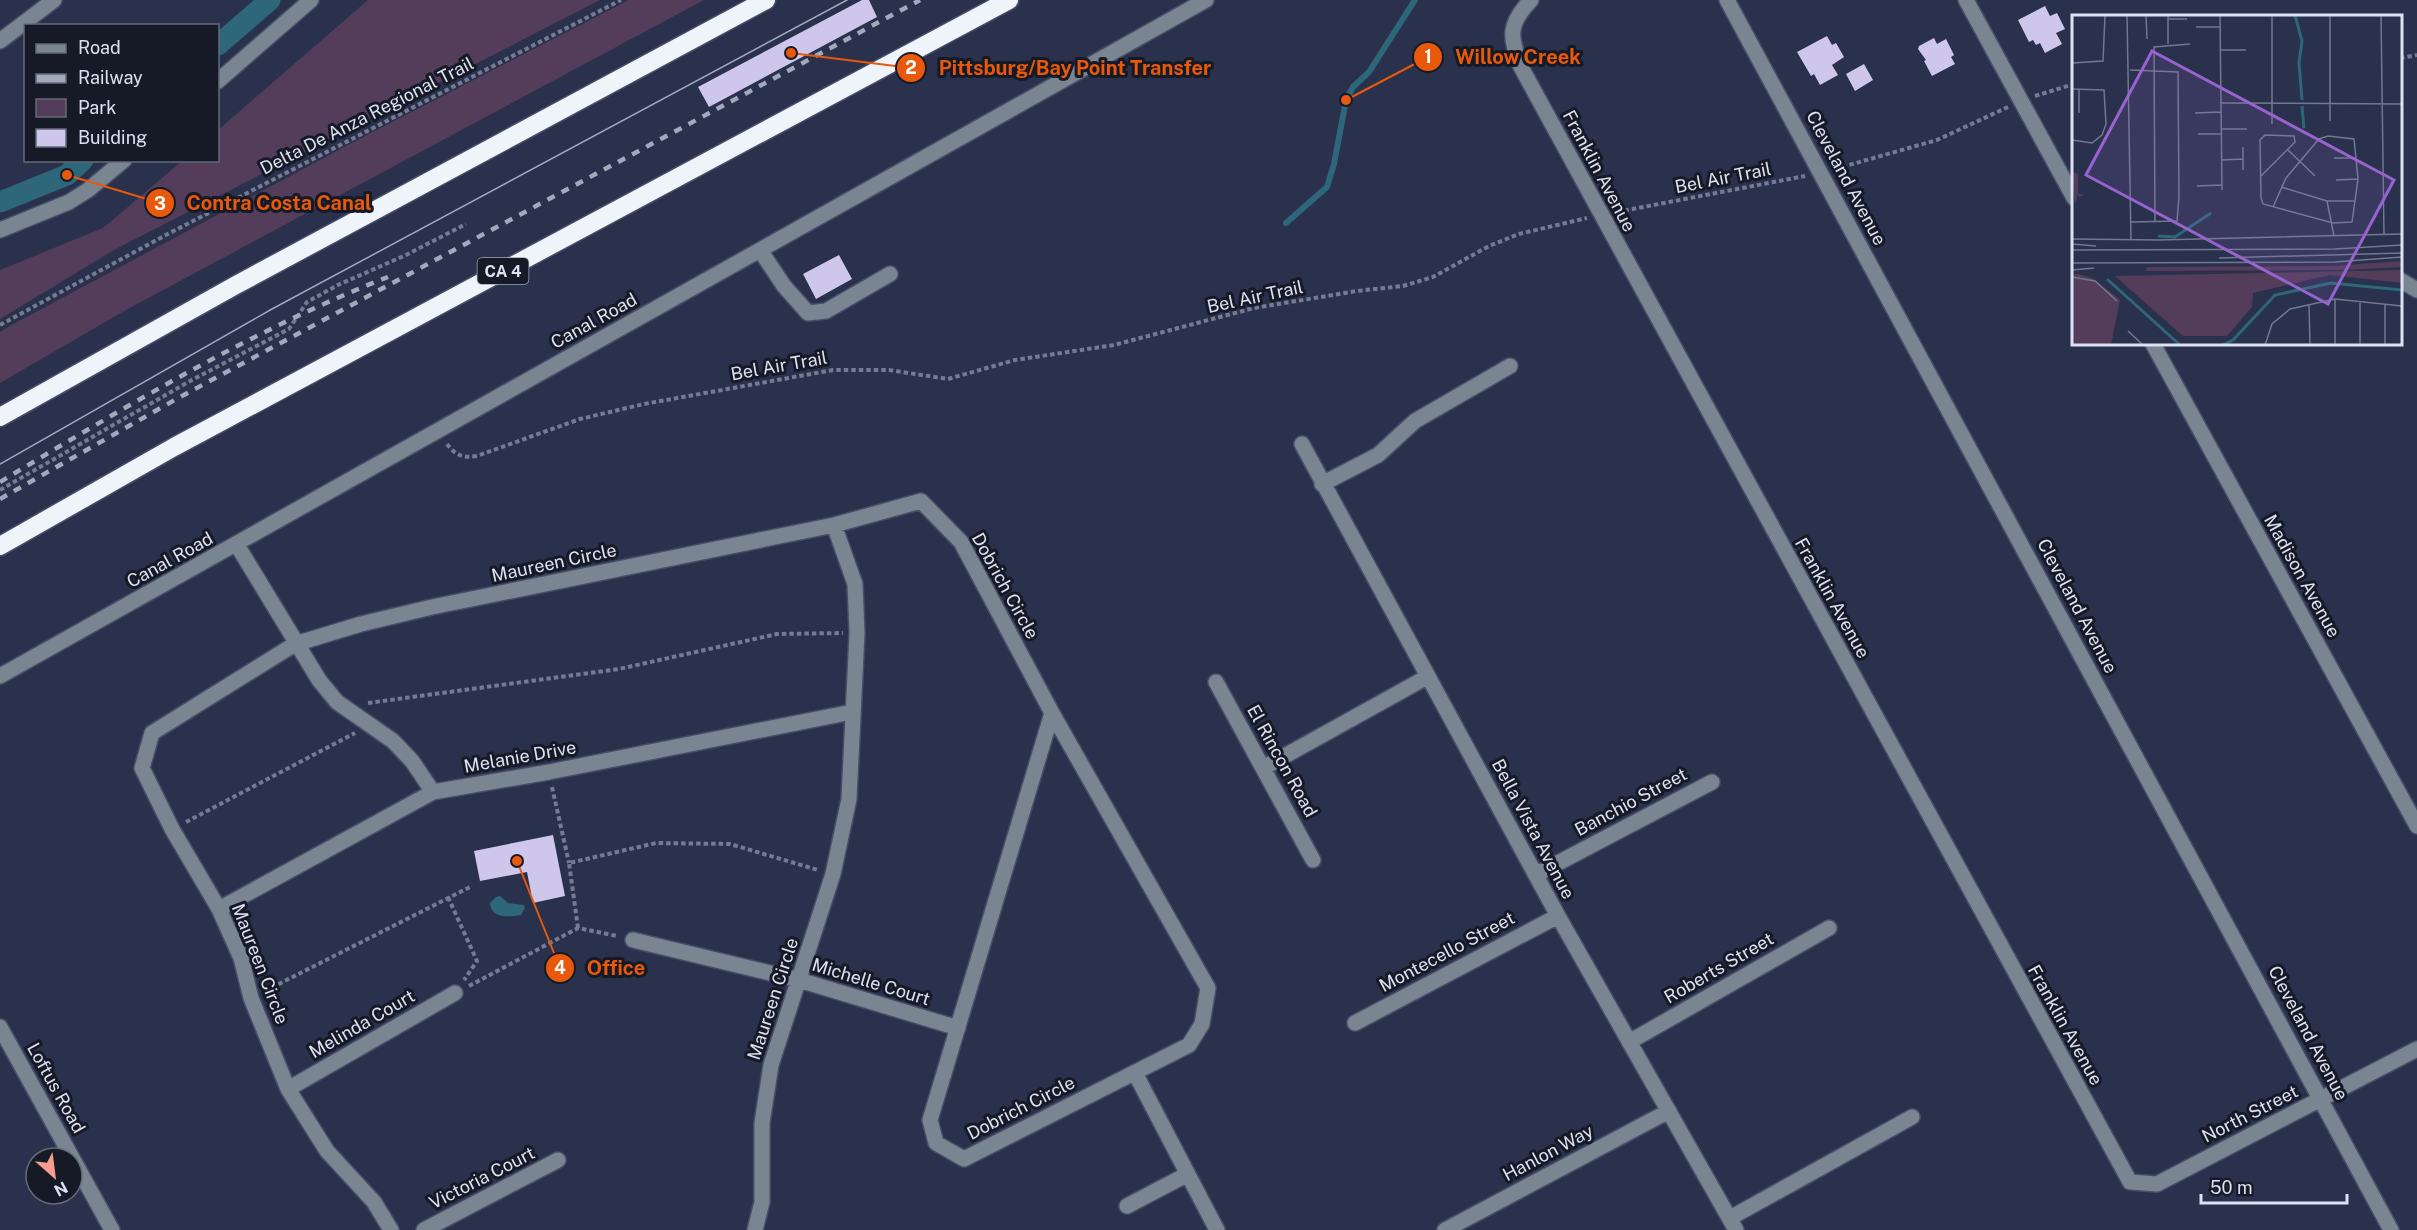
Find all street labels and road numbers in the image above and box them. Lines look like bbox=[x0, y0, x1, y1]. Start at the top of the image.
street label: Delta De Anza Regional Trail bbox=[257, 52, 477, 179]
street label: Franklin Avenue bbox=[1559, 107, 1640, 235]
street label: Cleveland Avenue bbox=[1802, 107, 1891, 249]
street label: Bel Air Trail bbox=[1673, 158, 1773, 197]
road number: CA 4 bbox=[478, 258, 528, 284]
street label: Bel Air Trail bbox=[1205, 276, 1305, 317]
street label: Canal Road bbox=[547, 288, 640, 353]
street label: Bel Air Trail bbox=[729, 347, 829, 384]
street label: Madison Avenue bbox=[2260, 511, 2345, 641]
street label: Canal Road bbox=[123, 527, 216, 592]
street label: Dobrich Circle bbox=[968, 529, 1043, 642]
street label: Franklin Avenue bbox=[1791, 534, 1874, 662]
street label: Cleveland Avenue bbox=[2033, 535, 2122, 677]
street label: Maureen Circle bbox=[490, 539, 618, 586]
street label: El Rincon Road bbox=[1243, 701, 1322, 821]
street label: Melanie Drive bbox=[462, 736, 578, 777]
street label: Bella Vista Avenue bbox=[1488, 755, 1579, 902]
street label: Banchio Street bbox=[1571, 763, 1690, 840]
street label: Maureen Circle bbox=[228, 901, 293, 1027]
street label: Montecello Street bbox=[1376, 907, 1518, 996]
street label: Roberts Street bbox=[1660, 928, 1777, 1007]
street label: Maureen Circle bbox=[743, 935, 802, 1063]
street label: Michelle Court bbox=[810, 954, 933, 1009]
street label: Franklin Avenue bbox=[2024, 961, 2107, 1089]
street label: Cleveland Avenue bbox=[2264, 962, 2353, 1104]
street label: Melinda Court bbox=[305, 985, 418, 1062]
street label: Loftus Road bbox=[23, 1039, 90, 1137]
street label: Dobrich Circle bbox=[963, 1071, 1078, 1144]
street label: North Street bbox=[2198, 1080, 2301, 1147]
street label: Hanlon Way bbox=[1499, 1120, 1597, 1185]
street label: Victoria Court bbox=[426, 1142, 538, 1213]

